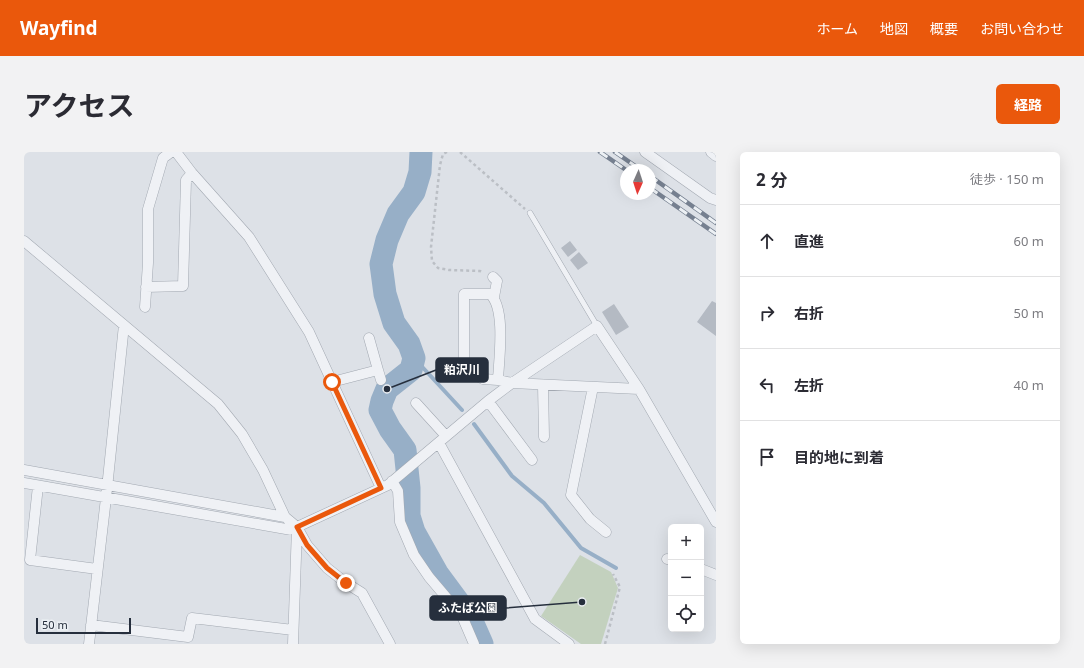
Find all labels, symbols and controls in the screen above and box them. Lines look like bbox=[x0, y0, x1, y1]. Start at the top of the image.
text: Wayfind bbox=[20, 15, 98, 41]
text: ホーム bbox=[816, 19, 858, 38]
text: 地図 bbox=[880, 19, 908, 38]
text: 概要 bbox=[930, 19, 958, 38]
text: お問い合わせ bbox=[980, 19, 1064, 38]
button: 経路 bbox=[996, 84, 1060, 124]
text: アクセス bbox=[24, 86, 135, 124]
north arrow bbox=[620, 164, 656, 200]
text: 2 分 bbox=[756, 168, 787, 191]
text: 徒歩 · 150 m bbox=[970, 170, 1044, 188]
icon: ahead bbox=[756, 230, 778, 252]
text: 直進 bbox=[794, 231, 824, 251]
text: 60 m bbox=[1014, 232, 1044, 250]
icon: right bbox=[756, 302, 778, 324]
text: 右折 bbox=[794, 303, 824, 323]
text: 50 m bbox=[1014, 304, 1044, 322]
callout: 粕沢川 bbox=[436, 358, 488, 382]
text: 粕沢川 bbox=[444, 361, 480, 378]
route start bbox=[323, 373, 341, 391]
icon: left bbox=[756, 374, 778, 396]
text: 左折 bbox=[794, 375, 824, 395]
text: 40 m bbox=[1014, 376, 1044, 394]
icon: arrive bbox=[756, 446, 778, 468]
text: 目的地に到着 bbox=[794, 447, 884, 467]
map controls bbox=[668, 524, 704, 632]
button: + bbox=[668, 524, 704, 560]
button: − bbox=[668, 560, 704, 596]
route end bbox=[337, 574, 355, 592]
callout: ふたば公園 bbox=[430, 596, 506, 620]
button: locate bbox=[668, 596, 704, 632]
text: ふたば公園 bbox=[438, 599, 498, 616]
scale bar bbox=[36, 616, 131, 635]
text: 50 m bbox=[42, 617, 68, 632]

